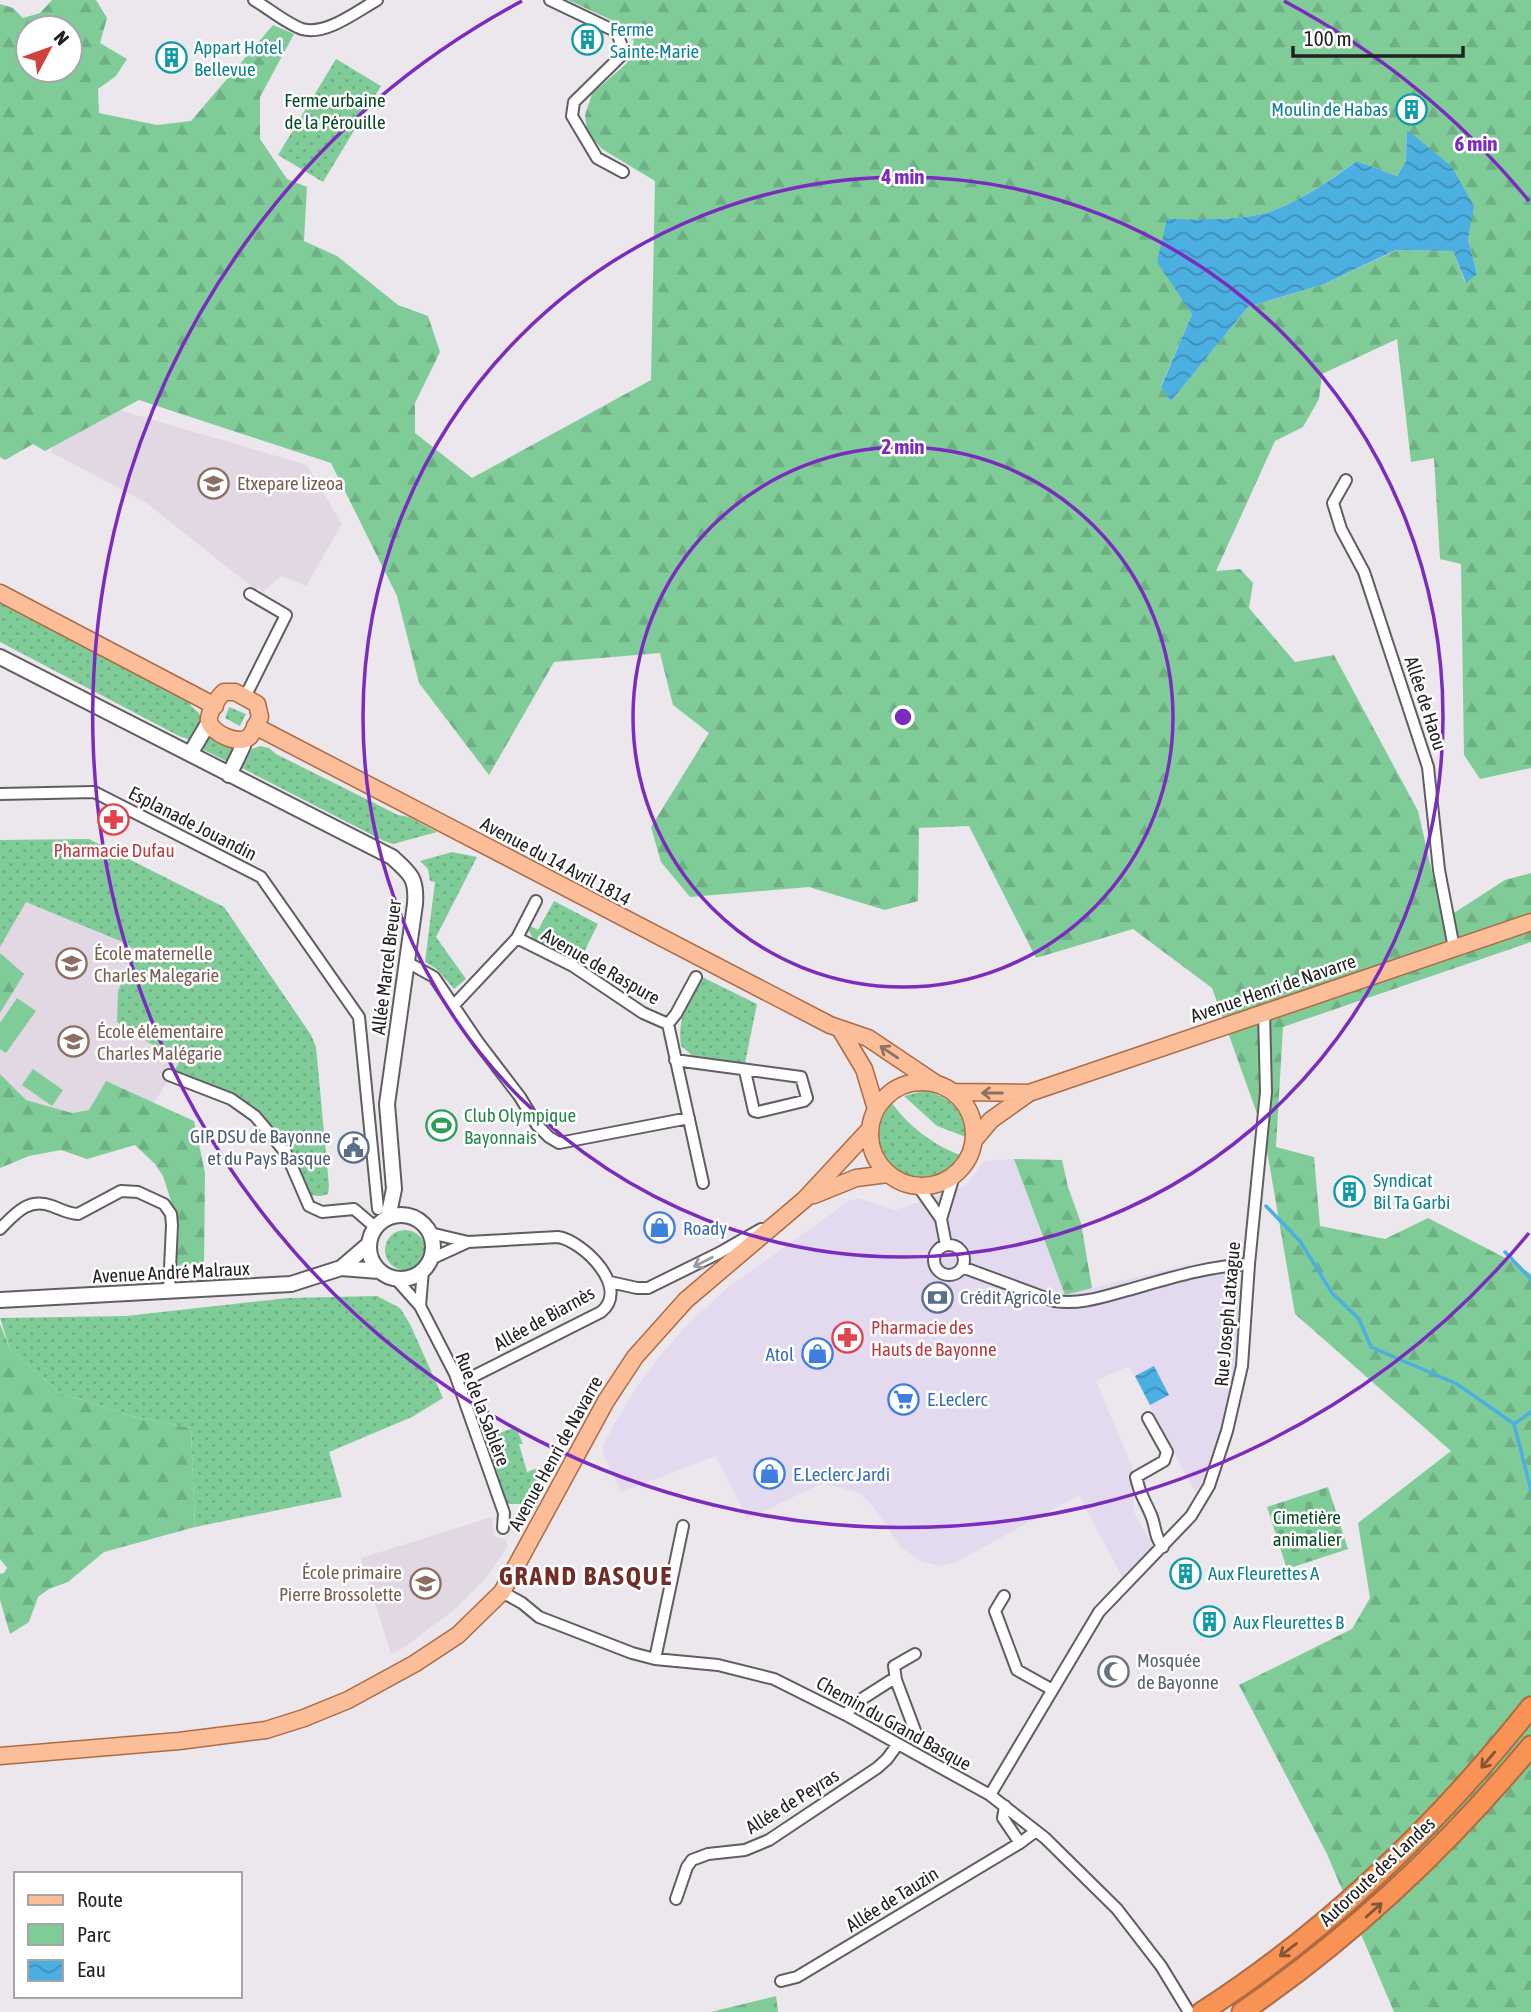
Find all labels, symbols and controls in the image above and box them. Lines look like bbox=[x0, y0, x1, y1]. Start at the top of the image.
north arrow bbox=[14, 14, 84, 84]
scale bar bbox=[1293, 14, 1463, 58]
place label: Ferme Sainte-Marie bbox=[610, 18, 699, 62]
building icon: Ferme Sainte-Marie bbox=[570, 23, 604, 57]
text: N bbox=[50, 26, 74, 49]
text: 100 m bbox=[1304, 26, 1352, 50]
place label: Appart Hotel Bellevue bbox=[194, 36, 283, 80]
building icon: Appart Hotel Bellevue bbox=[154, 41, 188, 75]
park label: Ferme urbaine de la Pérouille bbox=[284, 89, 386, 133]
building icon: Moulin de Habas bbox=[1394, 92, 1428, 126]
place label: Moulin de Habas bbox=[1271, 98, 1388, 120]
text: 6 min bbox=[1455, 131, 1497, 155]
text: 4 min bbox=[881, 164, 924, 188]
text: 2 min bbox=[882, 434, 924, 458]
school or university icon: Etxepare lizeoa bbox=[197, 466, 231, 500]
place label: Etxepare lizeoa bbox=[237, 472, 344, 494]
street label: Allée de Haou bbox=[1401, 653, 1451, 753]
centre of rings bbox=[891, 705, 915, 729]
street label: Esplanade Jouandin bbox=[125, 781, 261, 865]
pharmacy icon: Pharmacie Dufau bbox=[97, 802, 131, 836]
street label: Avenue du 14 Avril 1814 bbox=[477, 812, 635, 910]
place label: Pharmacie Dufau bbox=[53, 839, 175, 861]
street label: Allée Marcel Breuer bbox=[367, 898, 405, 1036]
street label: Avenue de Raspure bbox=[538, 923, 664, 1009]
place label: École maternelle Charles Malegarie bbox=[94, 942, 219, 986]
school or university icon: École maternelle Charles Malegarie bbox=[54, 947, 88, 981]
street label: Avenue Henri de Navarre bbox=[1188, 949, 1358, 1027]
place label: École élémentaire Charles Malégarie bbox=[97, 1020, 224, 1064]
school or university icon: École élémentaire Charles Malégarie bbox=[57, 1025, 91, 1059]
one-way arrow bbox=[880, 1045, 899, 1059]
one-way arrow bbox=[980, 1086, 1003, 1100]
place label: Club Olympique Bayonnais bbox=[464, 1104, 576, 1148]
sports icon: Club Olympique Bayonnais bbox=[424, 1109, 458, 1143]
place label: GIP DSU de Bayonne et du Pays Basque bbox=[190, 1125, 331, 1169]
public building icon: GIP DSU de Bayonne et du Pays Basque bbox=[337, 1130, 371, 1164]
place label: Syndicat Bil Ta Garbi bbox=[1373, 1169, 1450, 1213]
building icon: Syndicat Bil Ta Garbi bbox=[1333, 1174, 1367, 1208]
shop icon: Roady bbox=[643, 1211, 677, 1245]
place label: Roady bbox=[683, 1217, 727, 1239]
street label: Rue Joseph Latxague bbox=[1210, 1241, 1244, 1387]
one-way arrow bbox=[693, 1255, 714, 1269]
street label: Avenue André Malraux bbox=[92, 1257, 250, 1287]
bank icon: Crédit Agricole bbox=[920, 1280, 954, 1314]
street label: Allée de Biarnès bbox=[490, 1281, 598, 1355]
place label: Crédit Agricole bbox=[960, 1286, 1061, 1308]
place label: Pharmacie des Hauts de Bayonne bbox=[871, 1316, 997, 1360]
pharmacy icon: Pharmacie des Hauts de Bayonne bbox=[831, 1321, 865, 1355]
shop icon: Atol bbox=[800, 1337, 834, 1371]
place label: Atol bbox=[765, 1343, 794, 1365]
street label: Rue de la Sablère bbox=[451, 1349, 515, 1469]
street label: Avenue Henri de Navarre bbox=[503, 1372, 607, 1534]
supermarket icon: E.Leclerc bbox=[887, 1382, 921, 1416]
place label: E.Leclerc bbox=[927, 1388, 988, 1410]
shop icon: E.Leclerc Jardi bbox=[753, 1457, 787, 1491]
place label: E.Leclerc Jardi bbox=[793, 1463, 890, 1485]
park label: Cimetière animalier bbox=[1273, 1506, 1342, 1550]
building icon: Aux Fleurettes A bbox=[1168, 1556, 1202, 1590]
place label: École primaire Pierre Brossolette bbox=[279, 1561, 402, 1605]
district label: GRAND BASQUE bbox=[499, 1561, 673, 1591]
place label: Aux Fleurettes A bbox=[1208, 1562, 1320, 1584]
school or university icon: École primaire Pierre Brossolette bbox=[408, 1566, 442, 1600]
building icon: Aux Fleurettes B bbox=[1193, 1605, 1227, 1639]
place label: Aux Fleurettes B bbox=[1233, 1611, 1344, 1633]
place label: Mosquée de Bayonne bbox=[1137, 1649, 1219, 1693]
mosque icon: Mosquée de Bayonne bbox=[1097, 1654, 1131, 1688]
street label: Chemin du Grand Basque bbox=[813, 1671, 975, 1775]
one-way arrow bbox=[1480, 1750, 1496, 1768]
street label: Allée de Peyras bbox=[742, 1764, 843, 1838]
street label: Autoroute des Landes bbox=[1315, 1812, 1439, 1930]
street label: Allée de Tauzin bbox=[842, 1862, 942, 1936]
legend bbox=[14, 1872, 242, 1998]
text: Route bbox=[77, 1887, 123, 1911]
one-way arrow bbox=[1364, 1902, 1382, 1918]
text: Parc bbox=[77, 1922, 111, 1946]
one-way arrow bbox=[1280, 1943, 1298, 1958]
text: Eau bbox=[77, 1957, 106, 1981]

